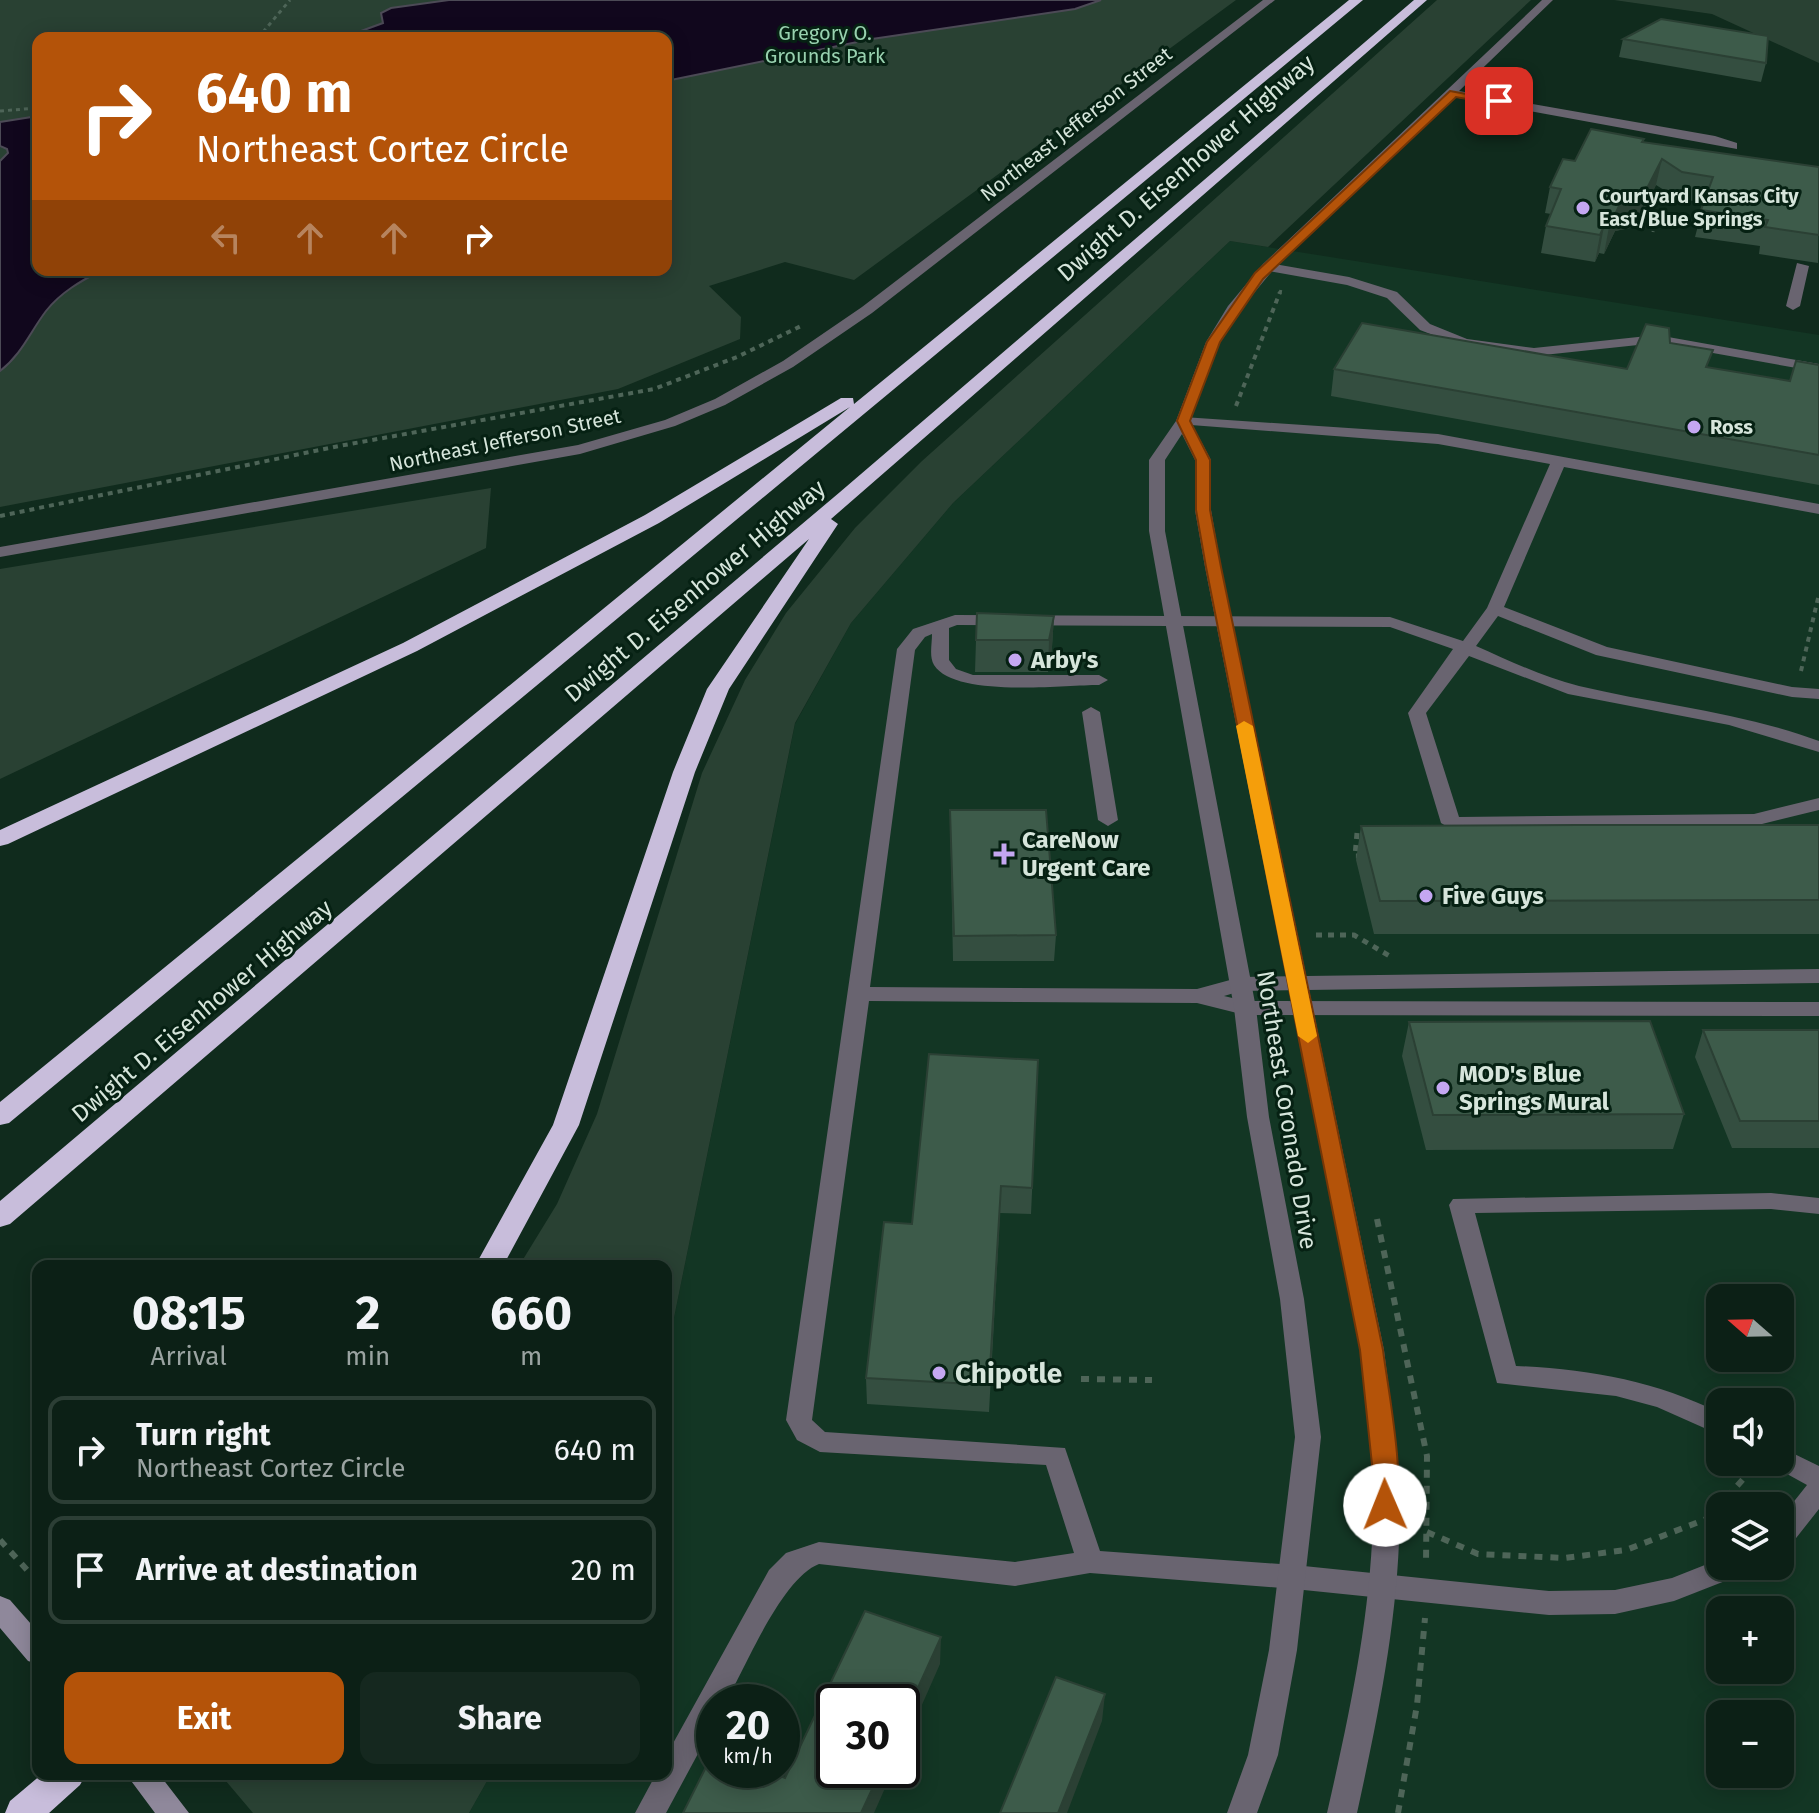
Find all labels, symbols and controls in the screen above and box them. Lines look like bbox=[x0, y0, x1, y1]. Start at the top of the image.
park label: Gregory O. Grounds Park bbox=[765, 21, 886, 68]
street label: Northeast Jefferson Street bbox=[976, 41, 1177, 206]
street label: Dwight D. Eisenhower Highway bbox=[1052, 49, 1320, 287]
text: 640 m bbox=[196, 60, 353, 127]
icon: right bbox=[64, 64, 168, 168]
pin bbox=[1465, 67, 1533, 135]
icon: arrive bbox=[1477, 79, 1521, 123]
text: Northeast Cortez Circle bbox=[196, 128, 569, 172]
place label: Courtyard Kansas City East/Blue Springs bbox=[1599, 184, 1799, 231]
marker: Courtyard Kansas City East/Blue Springs bbox=[1574, 199, 1592, 217]
icon: left bbox=[204, 216, 248, 260]
icon: ahead bbox=[288, 216, 332, 260]
icon: ahead bbox=[372, 216, 416, 260]
icon: right bbox=[456, 216, 500, 260]
street label: Northeast Jefferson Street bbox=[387, 404, 624, 476]
place label: Ross bbox=[1710, 415, 1753, 439]
marker: Ross bbox=[1685, 418, 1703, 436]
street label: Dwight D. Eisenhower Highway bbox=[559, 474, 831, 708]
place label: Arby's bbox=[1030, 646, 1099, 674]
marker: Arby's bbox=[1006, 651, 1024, 669]
place label: CareNow Urgent Care bbox=[1022, 826, 1151, 882]
marker: CareNow Urgent Care bbox=[993, 843, 1015, 865]
place label: Five Guys bbox=[1442, 882, 1544, 910]
marker: Five Guys bbox=[1417, 887, 1435, 905]
street label: Dwight D. Eisenhower Highway bbox=[66, 894, 338, 1128]
street label: Northeast Coronado Drive bbox=[1251, 969, 1323, 1251]
place label: MOD's Blue Springs Mural bbox=[1459, 1060, 1610, 1116]
marker: MOD's Blue Springs Mural bbox=[1434, 1079, 1452, 1097]
text: 08:15 bbox=[132, 1284, 246, 1342]
text: 2 bbox=[355, 1284, 380, 1342]
text: 660 bbox=[490, 1284, 572, 1342]
north arrow bbox=[1706, 1284, 1794, 1372]
map controls bbox=[1706, 1284, 1794, 1788]
text: Arrival bbox=[151, 1341, 227, 1372]
text: min bbox=[345, 1341, 390, 1372]
text: m bbox=[520, 1341, 542, 1372]
place label: Chipotle bbox=[955, 1357, 1062, 1390]
marker: Chipotle bbox=[930, 1364, 948, 1382]
button: sound bbox=[1706, 1388, 1794, 1476]
text: Turn right bbox=[136, 1417, 271, 1453]
icon: right bbox=[68, 1428, 112, 1472]
text: 640 m bbox=[554, 1432, 636, 1468]
text: Northeast Cortez Circle bbox=[136, 1453, 406, 1484]
position arrow bbox=[1343, 1463, 1427, 1547]
button: layers bbox=[1706, 1492, 1794, 1580]
icon: arrive bbox=[68, 1548, 112, 1592]
text: Arrive at destination bbox=[136, 1552, 418, 1588]
text: 20 m bbox=[571, 1552, 636, 1588]
button: + bbox=[1706, 1596, 1794, 1684]
button: Exit bbox=[64, 1672, 344, 1764]
button: Share bbox=[360, 1672, 640, 1764]
speed limit sign: 30 bbox=[816, 1684, 920, 1788]
button: − bbox=[1706, 1700, 1794, 1788]
text: 20 bbox=[726, 1702, 770, 1750]
text: km/h bbox=[723, 1744, 773, 1768]

